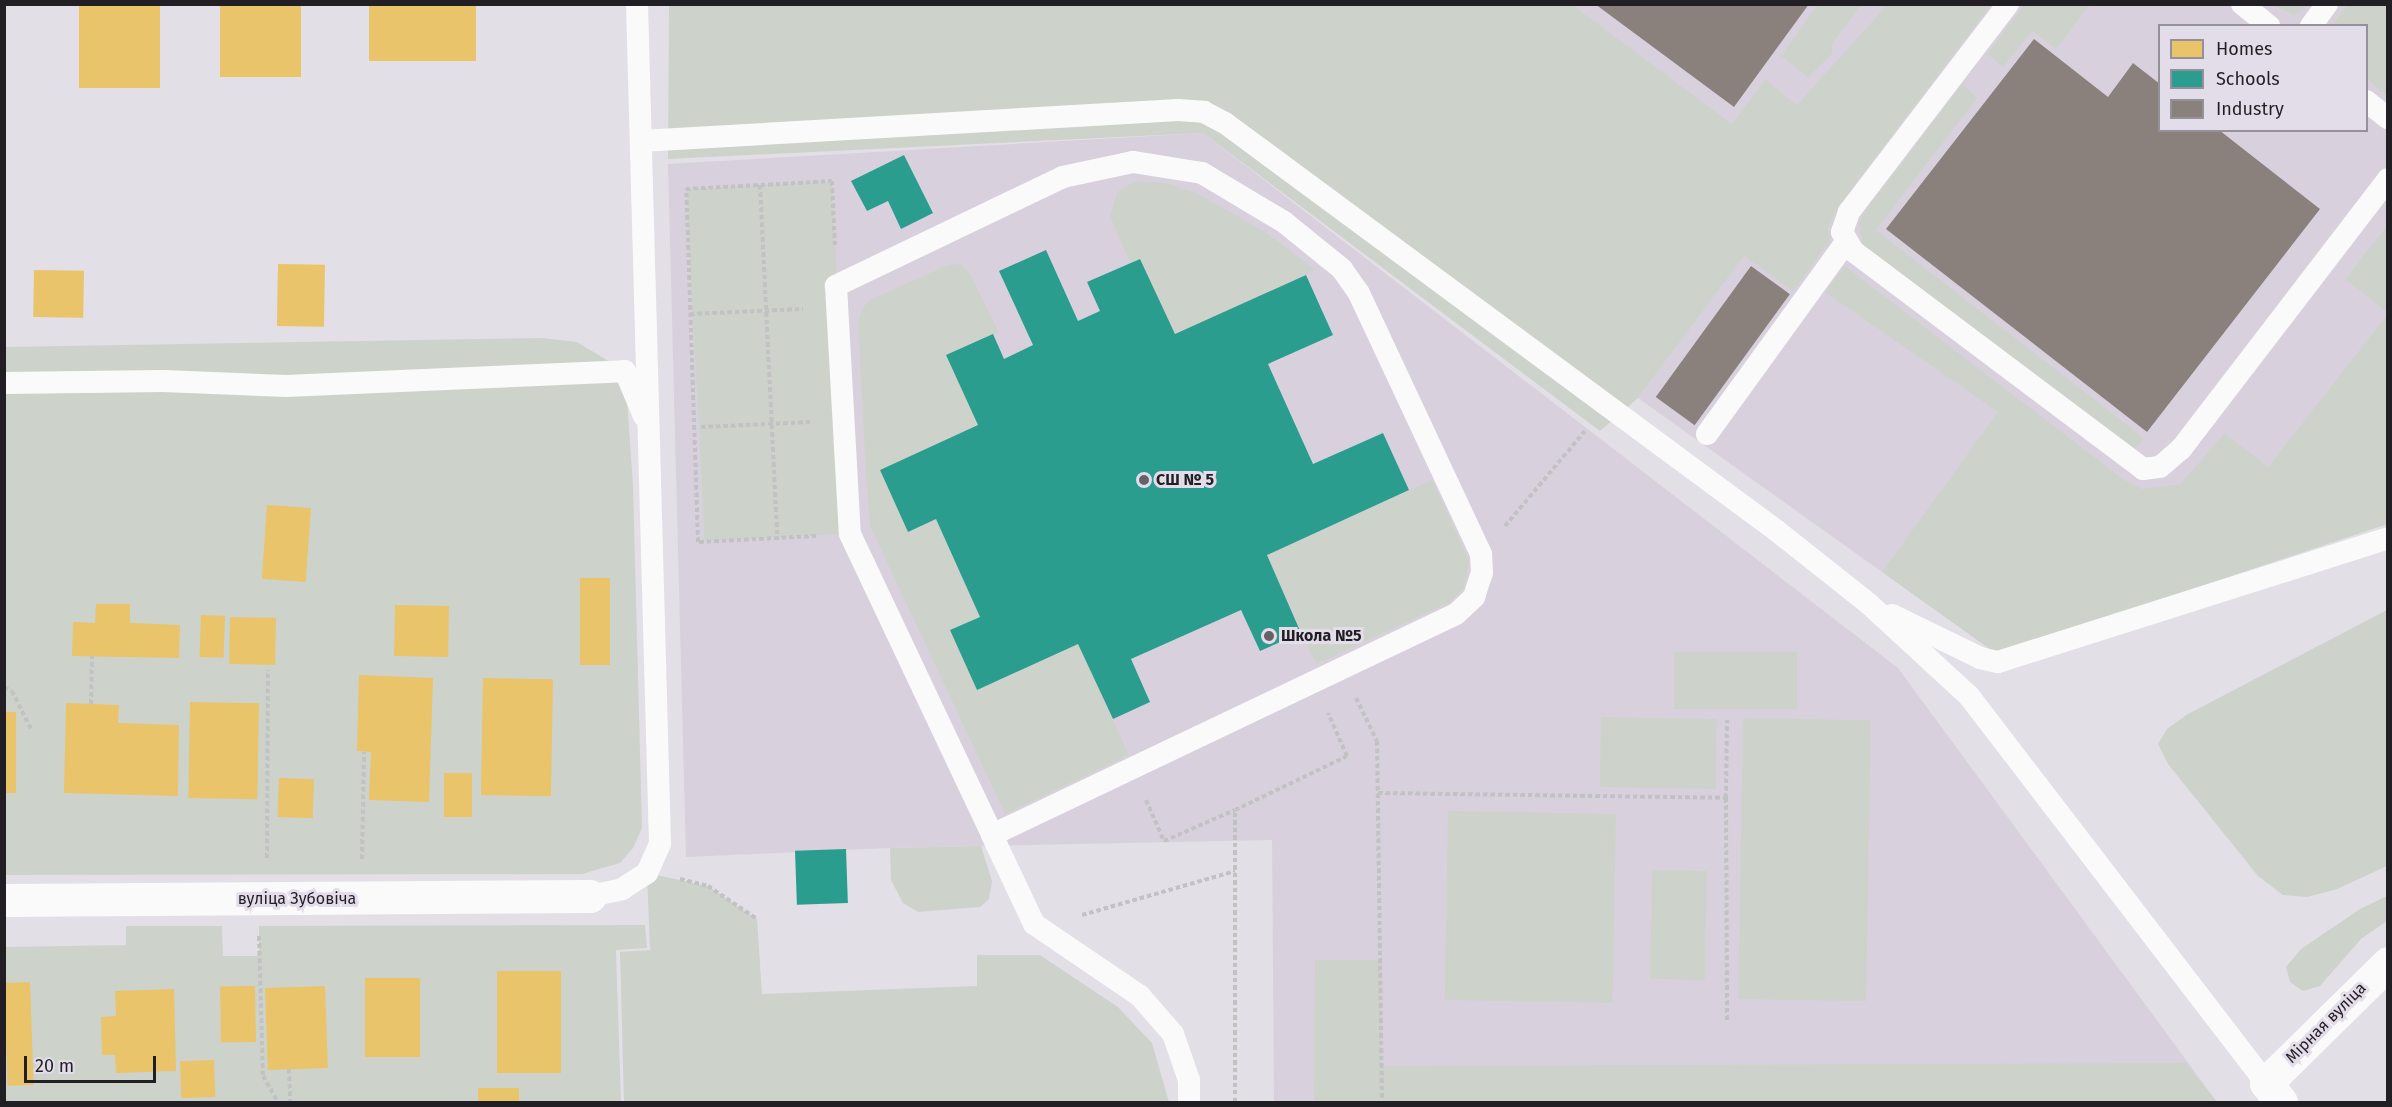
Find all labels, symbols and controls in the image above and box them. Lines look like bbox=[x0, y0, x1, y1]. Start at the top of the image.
legend bbox=[2158, 24, 2368, 132]
text: Homes bbox=[2216, 38, 2272, 60]
text: Schools bbox=[2216, 68, 2280, 90]
text: Industry bbox=[2216, 98, 2284, 120]
place label: СШ № 5 bbox=[1156, 470, 1214, 490]
marker: СШ № 5 bbox=[1137, 473, 1151, 487]
place label: Школа №5 bbox=[1281, 626, 1362, 646]
marker: Школа №5 bbox=[1262, 629, 1276, 643]
street label: вуліца Зубовіча bbox=[238, 889, 356, 909]
street label: Мірная вуліца bbox=[2282, 979, 2370, 1067]
scale bar bbox=[27, 1044, 159, 1082]
text: 20 m bbox=[35, 1055, 74, 1077]

